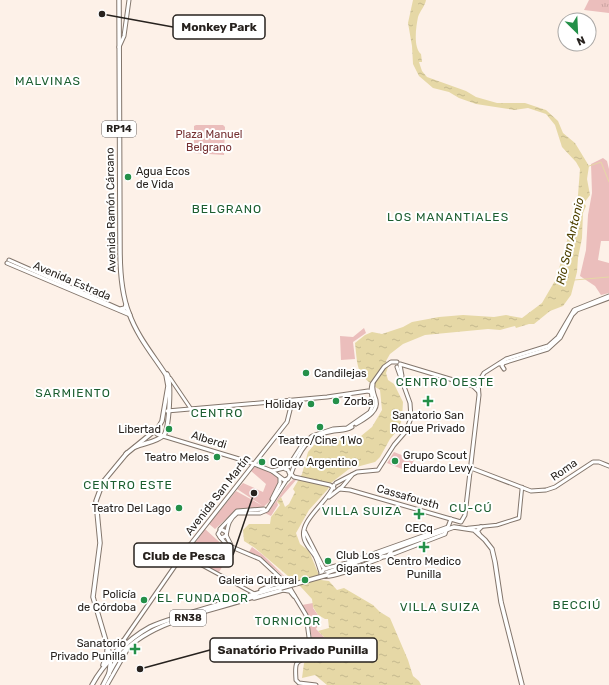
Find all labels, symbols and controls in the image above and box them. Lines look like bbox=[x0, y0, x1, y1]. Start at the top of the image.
north arrow bbox=[557, 12, 597, 52]
callout: Monkey Park bbox=[173, 15, 265, 39]
text: Monkey Park bbox=[181, 20, 257, 34]
text: N bbox=[575, 33, 587, 48]
district label: MALVINAS bbox=[15, 74, 81, 88]
road number: RP14 bbox=[102, 121, 136, 137]
park label: Plaza Manuel Belgrano bbox=[175, 128, 243, 154]
street label: Avenida Ramón Cárcano bbox=[103, 147, 119, 273]
place label: Agua Ecos de Vida bbox=[136, 165, 190, 191]
marker: Agua Ecos de Vida bbox=[123, 172, 133, 182]
water label: Río San Antonio bbox=[553, 196, 587, 286]
district label: BELGRANO bbox=[192, 202, 262, 216]
district label: LOS MANANTIALES bbox=[387, 210, 509, 224]
street label: Avenida Estrada bbox=[31, 259, 113, 303]
place label: Candilejas bbox=[314, 367, 367, 380]
marker: Candilejas bbox=[301, 368, 311, 378]
district label: CENTRO OESTE bbox=[396, 375, 494, 389]
district label: SARMIENTO bbox=[35, 386, 111, 400]
place label: Zorba bbox=[344, 395, 374, 408]
marker: Sanatorio San Roque Privado bbox=[422, 395, 434, 407]
marker: Zorba bbox=[331, 396, 341, 406]
place label: Holiday bbox=[265, 398, 303, 411]
marker: Holiday bbox=[306, 399, 316, 409]
district label: CENTRO bbox=[191, 406, 243, 420]
place label: Sanatorio San Roque Privado bbox=[391, 409, 465, 435]
marker: Teatro/Cine 1 Wo bbox=[315, 422, 325, 432]
place label: Libertad bbox=[118, 423, 161, 436]
marker: Libertad bbox=[164, 424, 174, 434]
street label: Alberdi bbox=[190, 429, 228, 451]
place label: Teatro/Cine 1 Wo bbox=[278, 434, 362, 447]
place label: Grupo Scout Eduardo Levy bbox=[403, 449, 473, 475]
place label: Teatro Melos bbox=[145, 451, 209, 464]
street label: Avenida San Martín bbox=[183, 452, 253, 538]
marker: Teatro Melos bbox=[212, 452, 222, 462]
place label: Correo Argentino bbox=[270, 456, 357, 469]
marker: Grupo Scout Eduardo Levy bbox=[390, 456, 400, 466]
street label: Roma bbox=[548, 456, 580, 484]
marker: Correo Argentino bbox=[257, 457, 267, 467]
district label: CENTRO ESTE bbox=[83, 478, 173, 492]
street label: Cassafousth bbox=[375, 482, 441, 512]
district label: CU-CÚ bbox=[449, 501, 493, 515]
place label: Teatro Del Lago bbox=[92, 502, 171, 515]
marker: Teatro Del Lago bbox=[174, 503, 184, 513]
district label: VILLA SUIZA bbox=[322, 504, 402, 518]
marker: CECq bbox=[413, 508, 425, 520]
place label: CECq bbox=[405, 522, 433, 535]
marker: Centro Medico Punilla bbox=[418, 541, 430, 553]
callout: Club de Pesca bbox=[134, 543, 233, 567]
text: Club de Pesca bbox=[143, 549, 225, 563]
place label: Club Los Gigantes bbox=[336, 549, 382, 575]
place label: Centro Medico Punilla bbox=[387, 555, 461, 581]
marker: Club Los Gigantes bbox=[323, 556, 333, 566]
place label: Galeria Cultural bbox=[219, 574, 297, 587]
marker: Galeria Cultural bbox=[300, 575, 310, 585]
place label: Policía de Córdoba bbox=[77, 588, 136, 614]
district label: EL FUNDADOR bbox=[157, 591, 249, 605]
marker: Policía de Córdoba bbox=[139, 595, 149, 605]
district label: BECCIÚ bbox=[553, 598, 601, 612]
district label: VILLA SUIZA bbox=[400, 600, 480, 614]
road number: RN38 bbox=[170, 610, 206, 626]
district label: TORNICOR bbox=[255, 614, 321, 628]
place label: Sanatorio Privado Punilla bbox=[50, 637, 126, 663]
callout: Sanatório Privado Punilla bbox=[210, 638, 377, 662]
marker: Sanatorio Privado Punilla bbox=[129, 643, 141, 655]
text: Sanatório Privado Punilla bbox=[218, 643, 368, 657]

